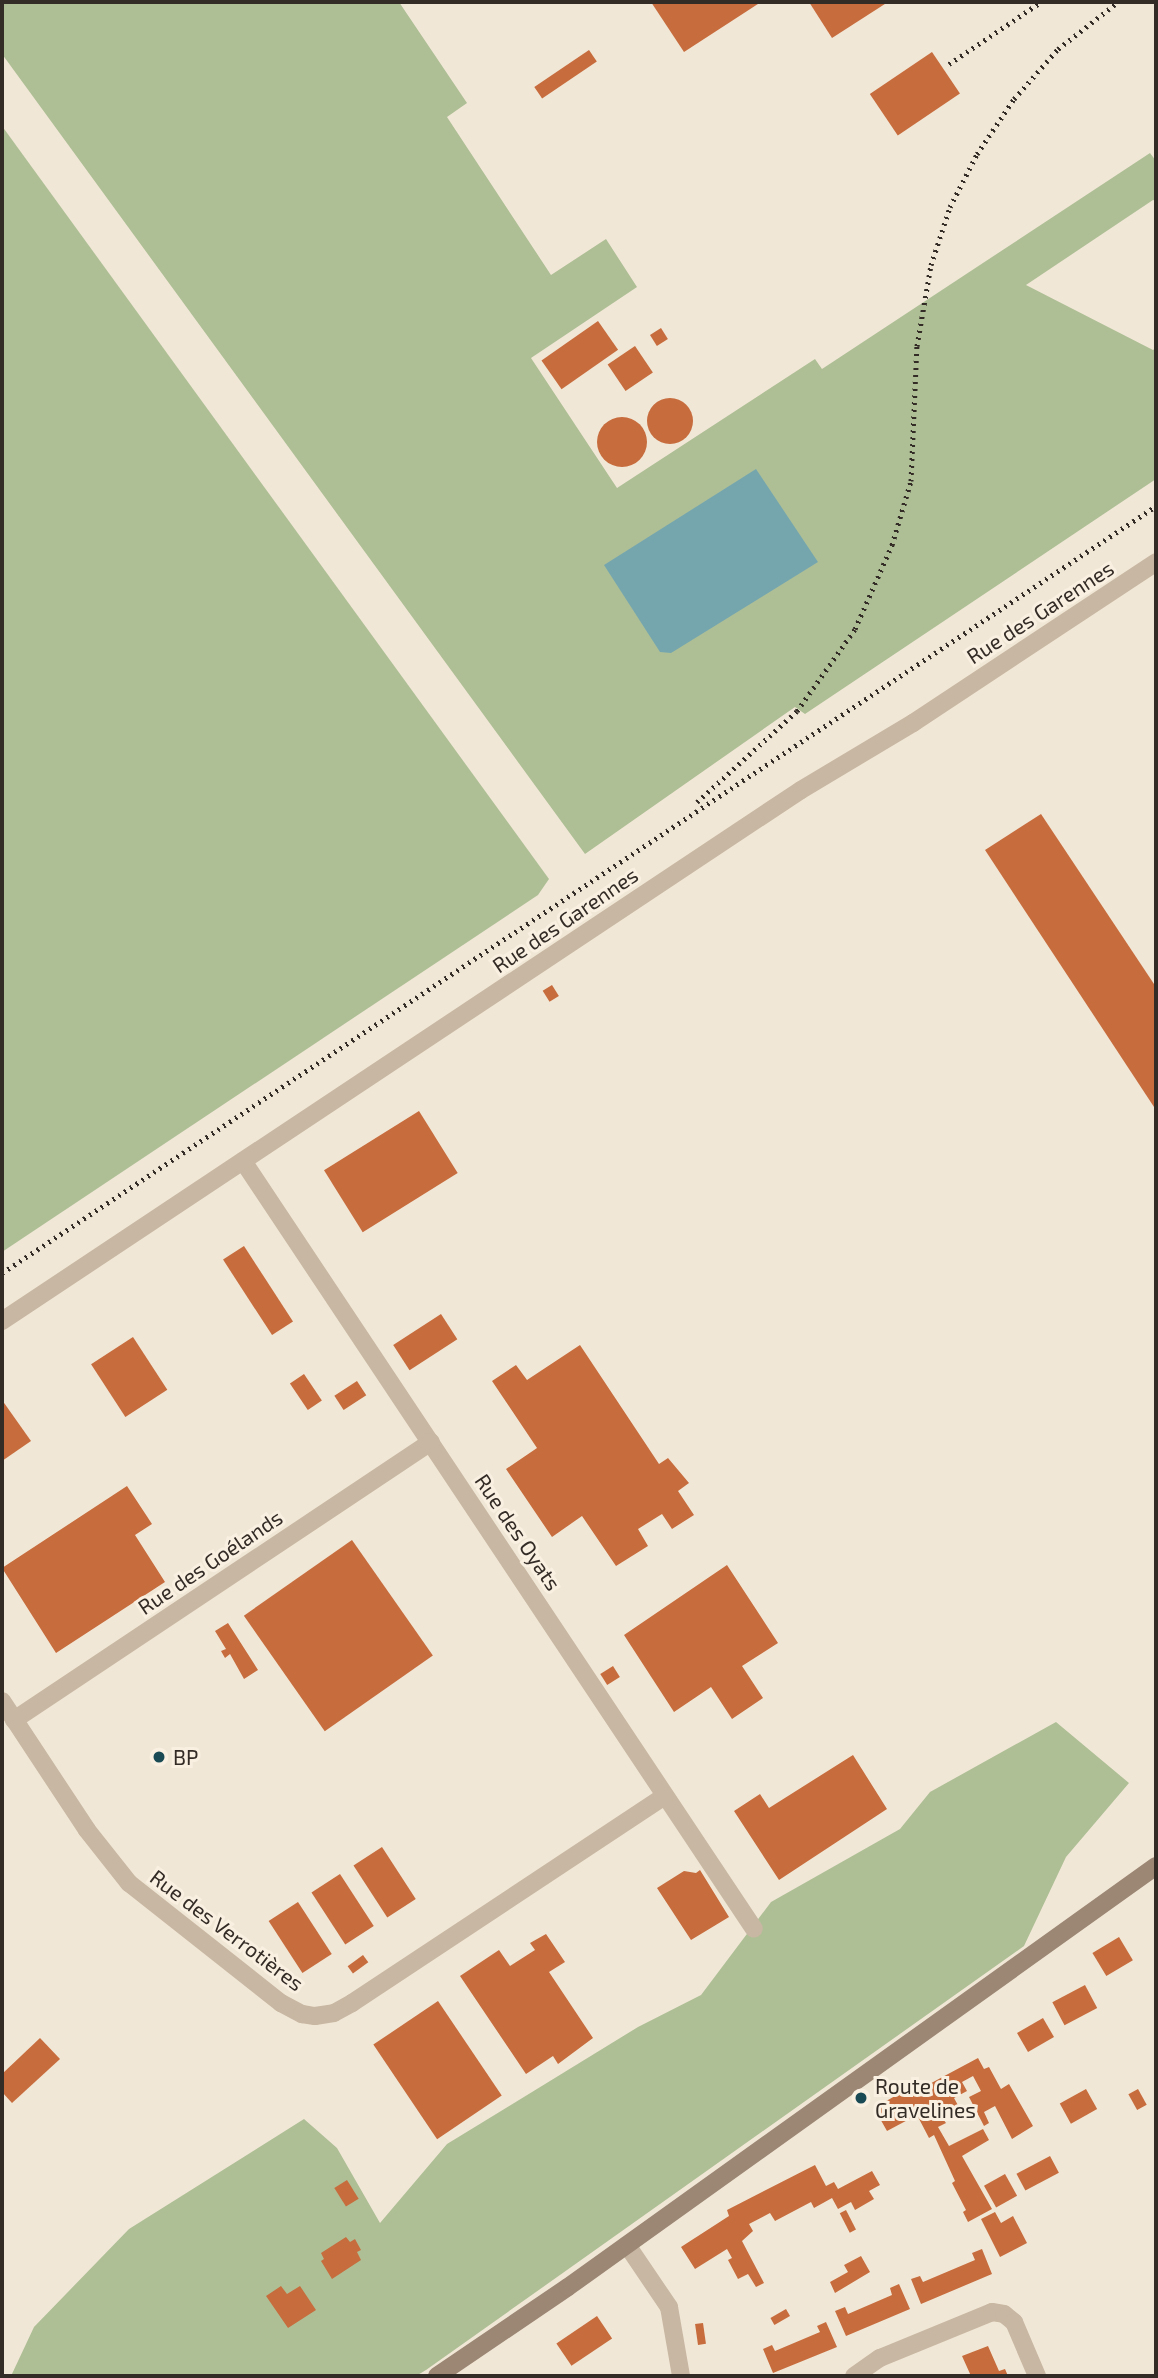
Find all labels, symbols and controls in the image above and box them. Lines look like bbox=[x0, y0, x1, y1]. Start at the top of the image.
street label: Rue des Garennes bbox=[962, 555, 1118, 669]
street label: Rue des Garennes bbox=[487, 862, 643, 978]
street label: Rue des Oyats bbox=[470, 1469, 566, 1595]
street label: Rue des Goélands bbox=[133, 1504, 287, 1620]
place label: BP bbox=[173, 1744, 198, 1770]
marker: BP bbox=[151, 1749, 167, 1765]
street label: Rue des Verrotières bbox=[145, 1864, 309, 1996]
place label: Route de Gravelines bbox=[875, 2073, 976, 2123]
marker: Route de Gravelines bbox=[853, 2090, 869, 2106]

